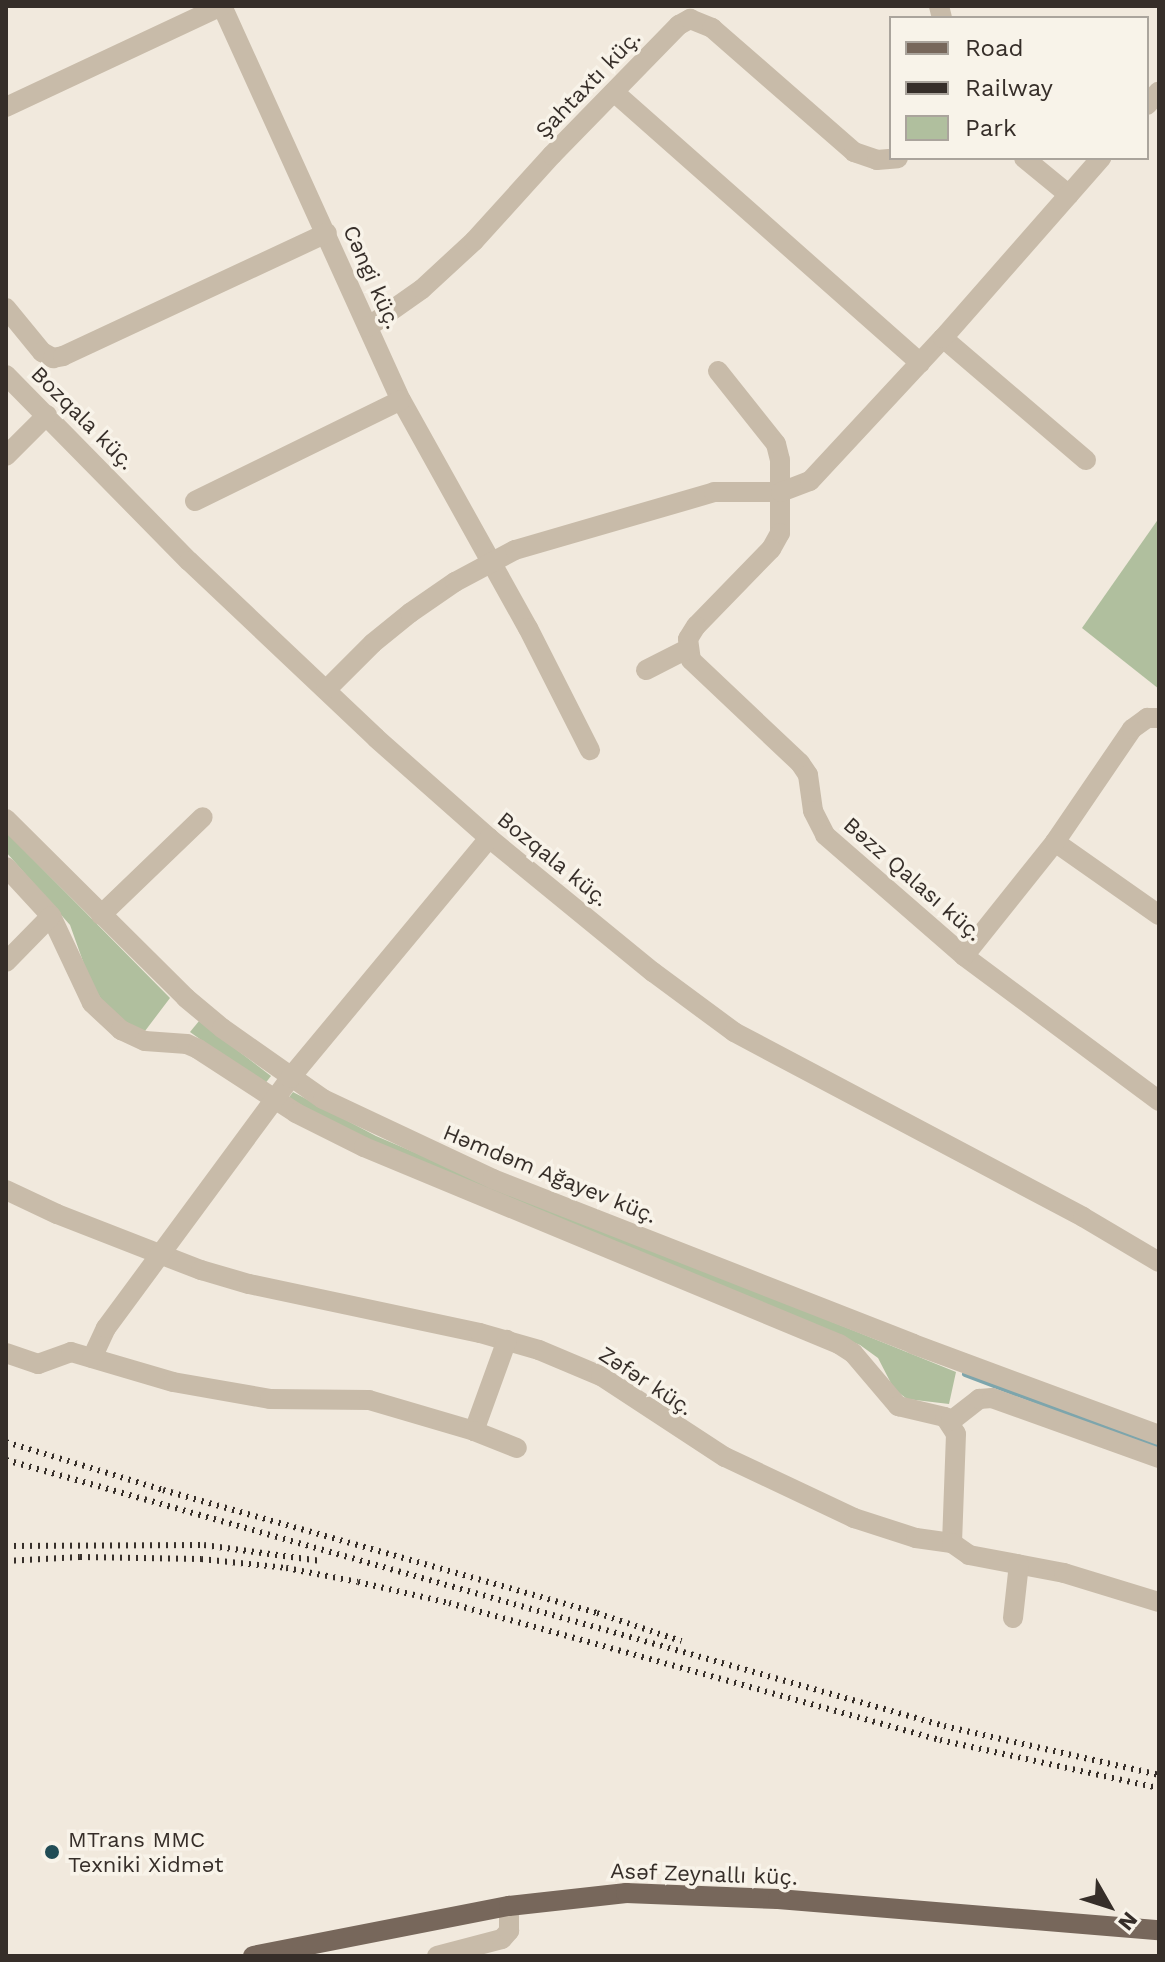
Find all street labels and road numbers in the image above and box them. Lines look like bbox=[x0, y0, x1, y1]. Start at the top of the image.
street label: Şahtaxtı küç. bbox=[530, 24, 646, 144]
street label: Cəngi küç. bbox=[337, 221, 407, 333]
street label: Bozqala küç. bbox=[26, 361, 140, 475]
street label: Bozqala küç. bbox=[492, 806, 614, 912]
street label: Bəzz Qalası küç. bbox=[838, 812, 988, 946]
street label: Həmdəm Ağayev küç. bbox=[439, 1119, 661, 1229]
street label: Zəfər küç. bbox=[594, 1341, 698, 1421]
street label: Asəf Zeynallı küç. bbox=[609, 1858, 799, 1890]

